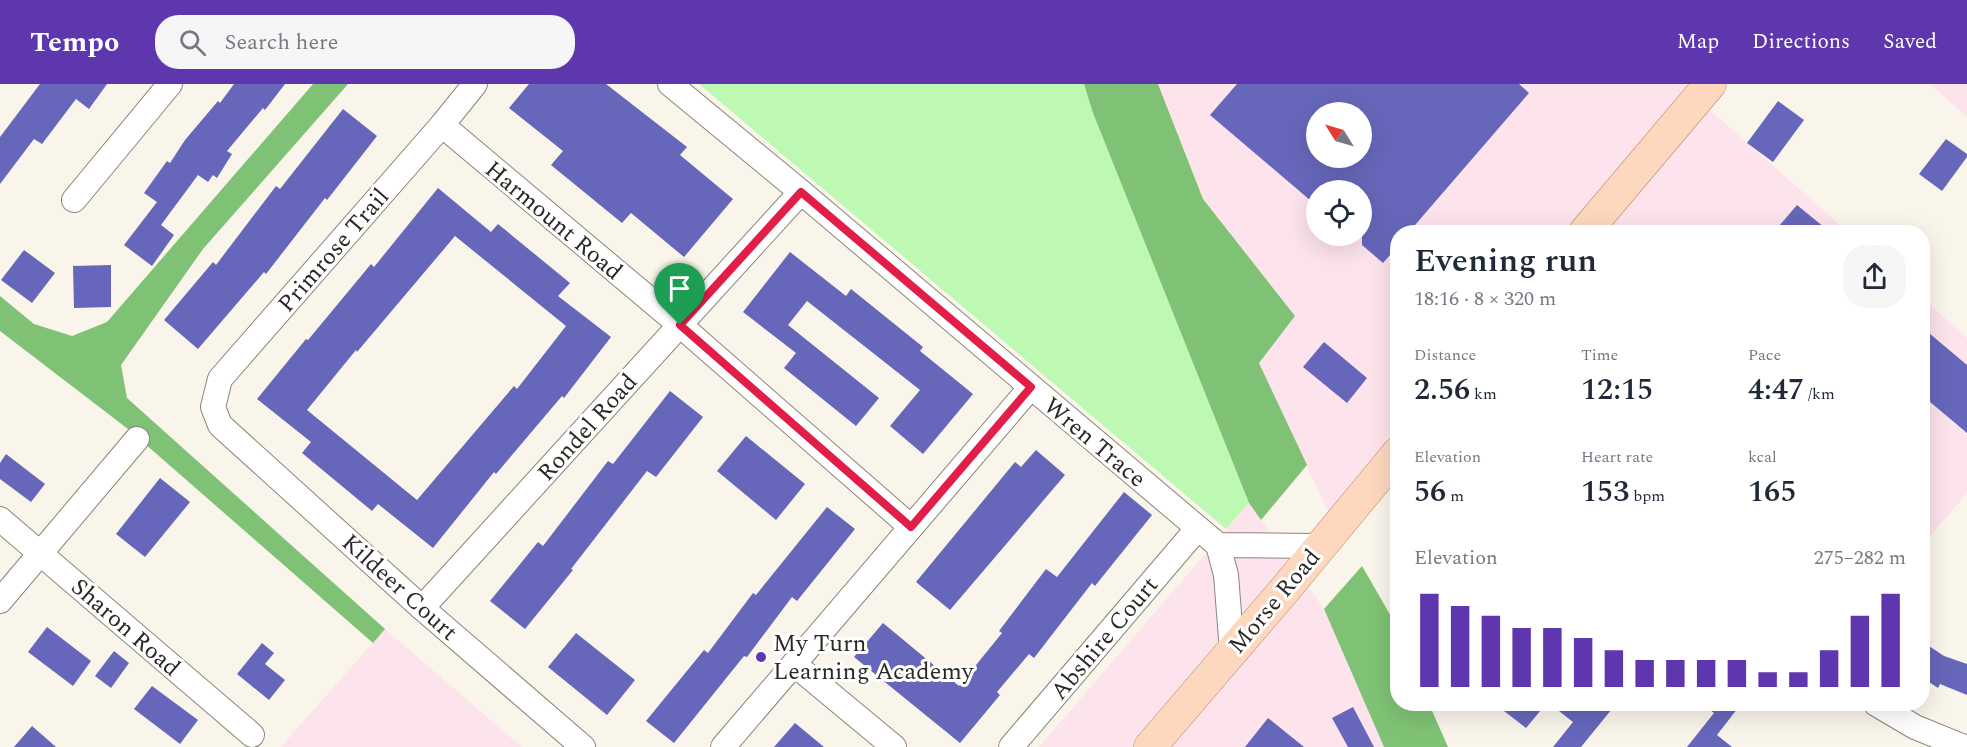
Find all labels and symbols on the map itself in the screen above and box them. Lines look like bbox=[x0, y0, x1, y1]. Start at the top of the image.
north arrow bbox=[1306, 102, 1372, 168]
street label: Harmount Road bbox=[477, 152, 630, 289]
street label: Primrose Trail bbox=[269, 180, 398, 321]
pin bbox=[654, 263, 705, 325]
street label: Rondel Road bbox=[529, 365, 646, 490]
street label: Wren Trace bbox=[1035, 389, 1154, 497]
street label: Kildeer Court bbox=[333, 526, 465, 650]
street label: Morse Road bbox=[1220, 541, 1330, 662]
street label: Abshire Court bbox=[1042, 569, 1167, 708]
street label: Sharon Road bbox=[63, 570, 188, 686]
place label: My Turn Learning Academy bbox=[773, 626, 975, 690]
marker: My Turn Learning Academy bbox=[754, 650, 768, 664]

